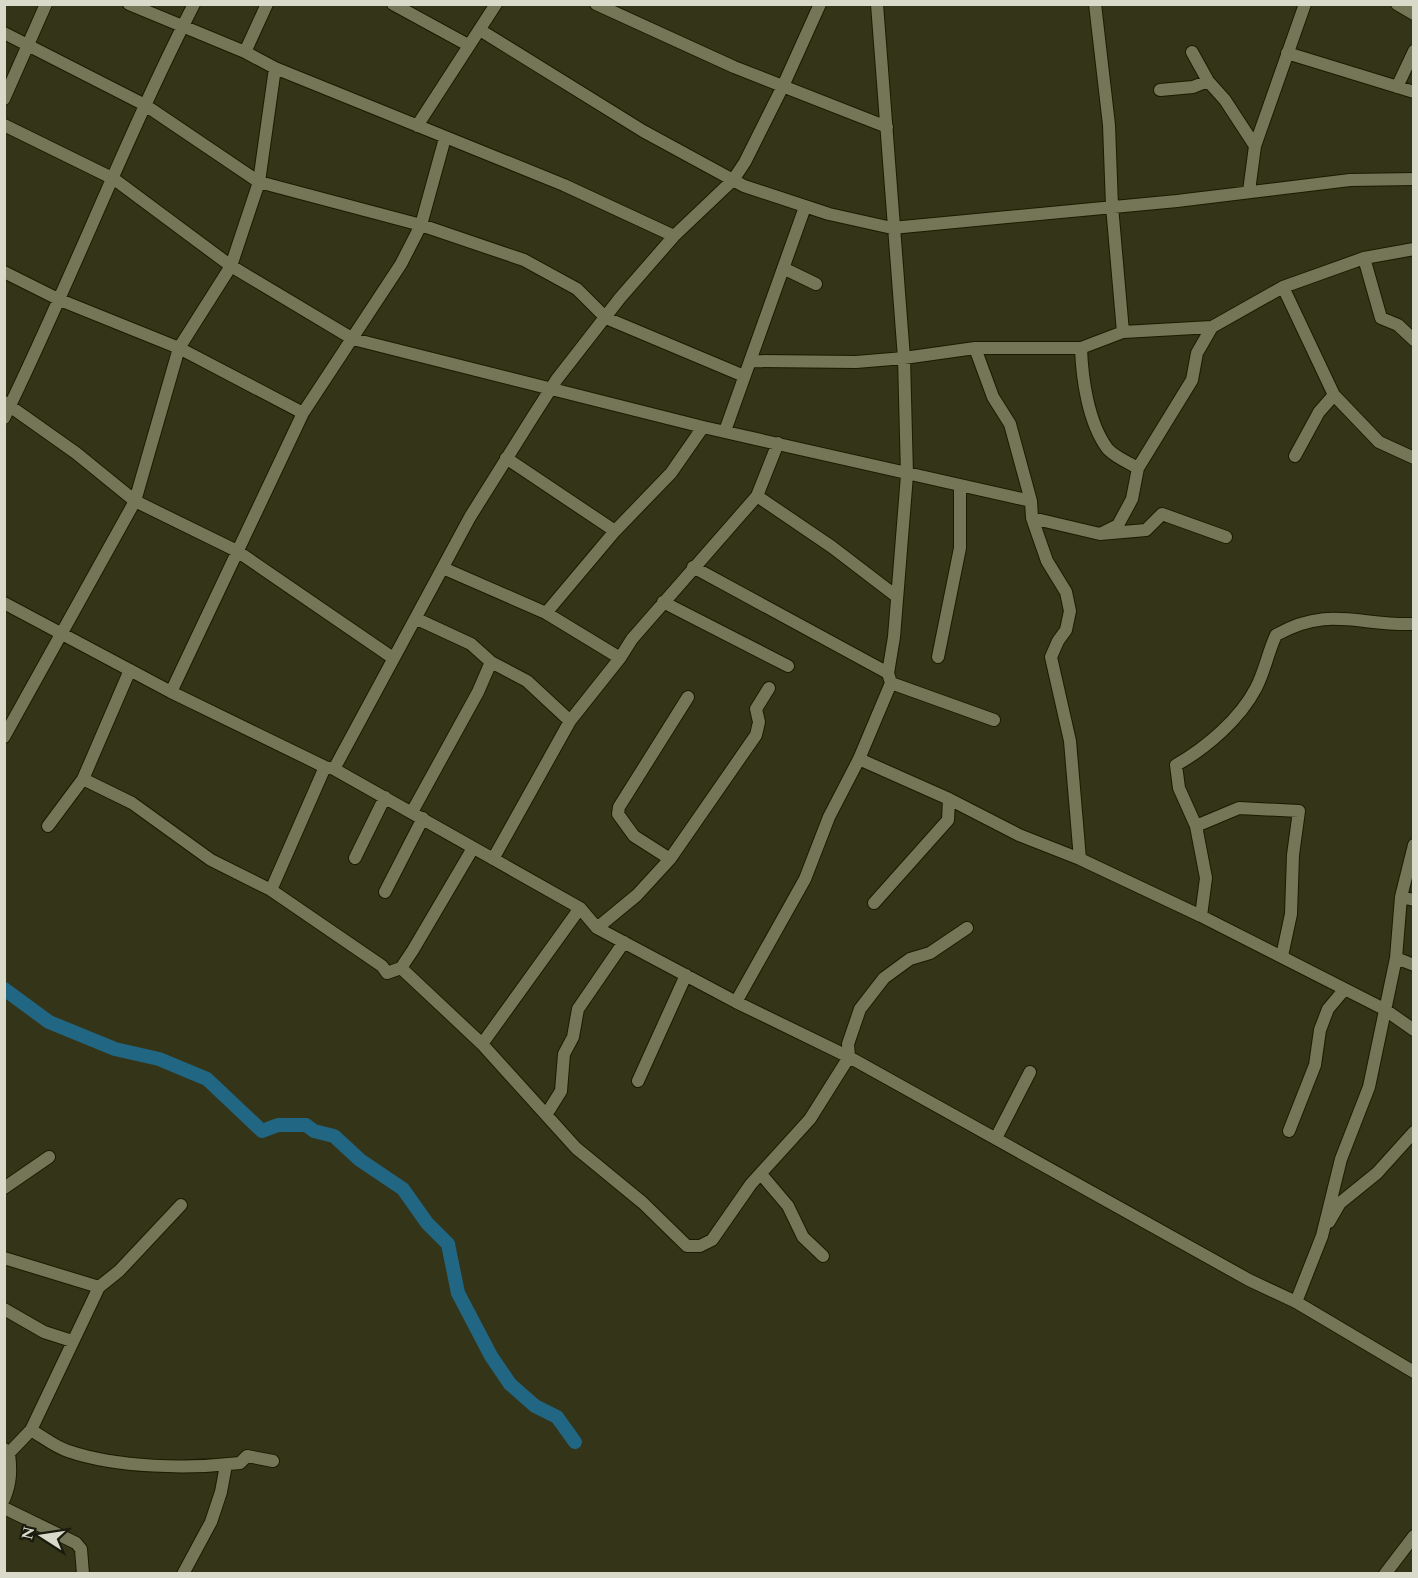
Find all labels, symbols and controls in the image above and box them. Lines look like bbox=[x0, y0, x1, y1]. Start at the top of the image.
north arrow bbox=[12, 1506, 72, 1566]
text: N bbox=[15, 1524, 41, 1542]

